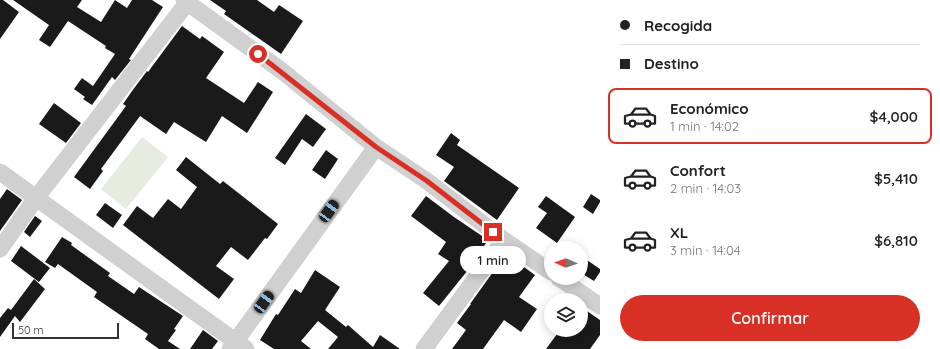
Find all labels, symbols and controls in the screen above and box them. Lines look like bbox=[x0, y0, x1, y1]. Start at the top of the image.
text: Recogida bbox=[644, 16, 712, 35]
route start bbox=[249, 45, 267, 63]
text: Destino bbox=[644, 54, 699, 73]
icon: car bbox=[622, 98, 658, 134]
text: Económico bbox=[670, 99, 749, 118]
text: $4,000 bbox=[870, 107, 918, 126]
text: 1 min · 14:02 bbox=[670, 118, 739, 134]
icon: car bbox=[622, 160, 658, 196]
text: Confort bbox=[670, 161, 726, 180]
text: $5,410 bbox=[874, 169, 918, 188]
text: 2 min · 14:03 bbox=[670, 180, 741, 196]
car bbox=[317, 198, 341, 224]
icon: car bbox=[622, 222, 658, 258]
route end bbox=[484, 223, 502, 241]
text: XL bbox=[670, 223, 688, 242]
text: $6,810 bbox=[874, 231, 918, 250]
north arrow bbox=[544, 241, 588, 285]
map controls bbox=[544, 241, 588, 337]
text: 3 min · 14:04 bbox=[670, 242, 741, 258]
callout: 1 min bbox=[460, 246, 526, 274]
text: 1 min bbox=[477, 252, 509, 268]
car bbox=[252, 289, 276, 315]
button: layers bbox=[544, 293, 588, 337]
button: Confirmar bbox=[620, 295, 920, 341]
scale bar bbox=[12, 321, 119, 340]
text: 50 m bbox=[18, 323, 44, 337]

